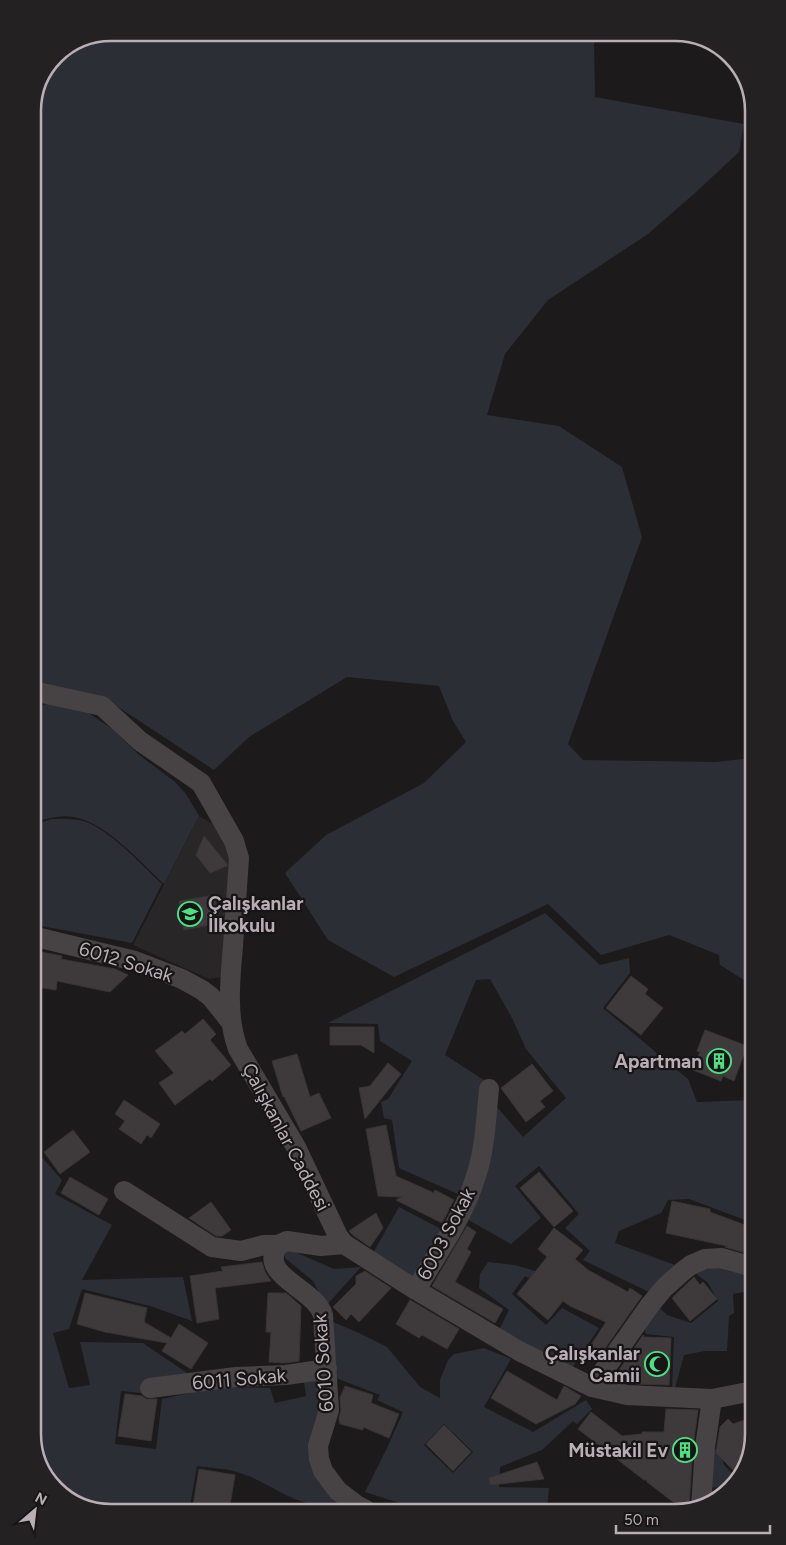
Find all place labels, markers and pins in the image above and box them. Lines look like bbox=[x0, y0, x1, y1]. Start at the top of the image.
place label: Çalışkanlar İlkokulu bbox=[208, 892, 303, 937]
school or university icon: Çalışkanlar İlkokulu bbox=[177, 901, 203, 927]
building icon: Apartman bbox=[706, 1048, 732, 1074]
place label: Apartman bbox=[615, 1050, 702, 1073]
place label: Çalışkanlar Camii bbox=[545, 1342, 640, 1387]
mosque icon: Çalışkanlar Camii bbox=[644, 1351, 670, 1377]
building icon: Müstakil Ev bbox=[672, 1437, 698, 1463]
place label: Müstakil Ev bbox=[568, 1439, 668, 1462]

